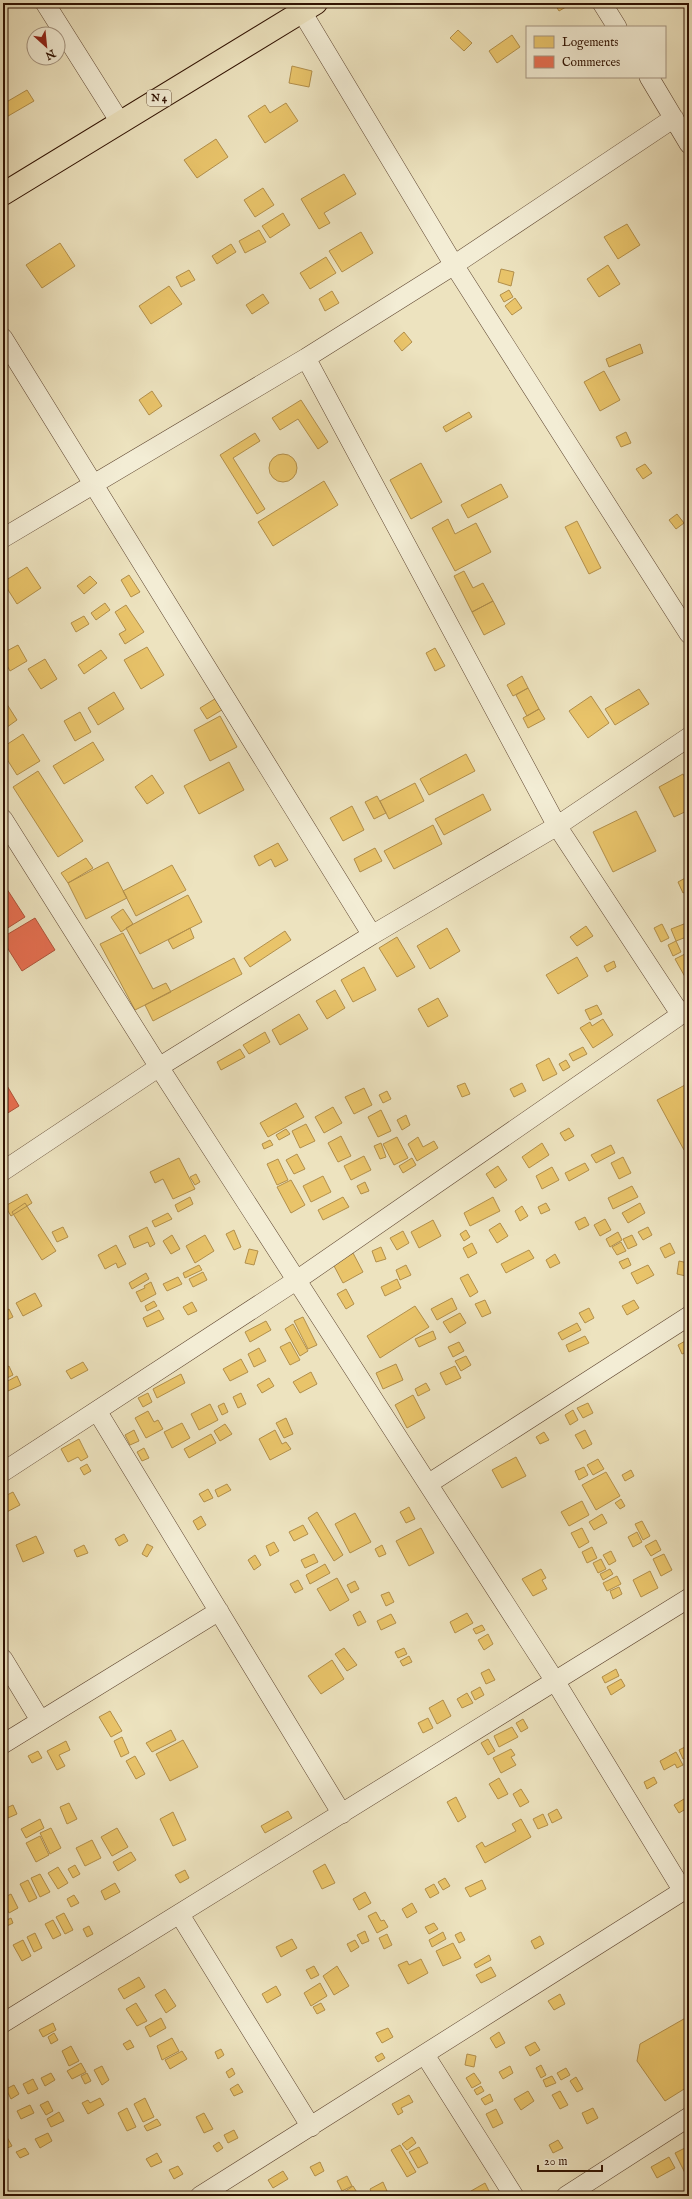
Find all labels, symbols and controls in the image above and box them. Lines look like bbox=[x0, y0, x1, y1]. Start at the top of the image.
north arrow bbox=[26, 26, 66, 66]
legend bbox=[526, 26, 666, 78]
text: Logements bbox=[562, 35, 619, 50]
text: N bbox=[42, 45, 58, 63]
text: Commerces bbox=[562, 55, 620, 70]
road number: N 4 bbox=[147, 90, 171, 106]
scale bar bbox=[538, 2147, 602, 2173]
text: 20 m bbox=[544, 2154, 567, 2169]

